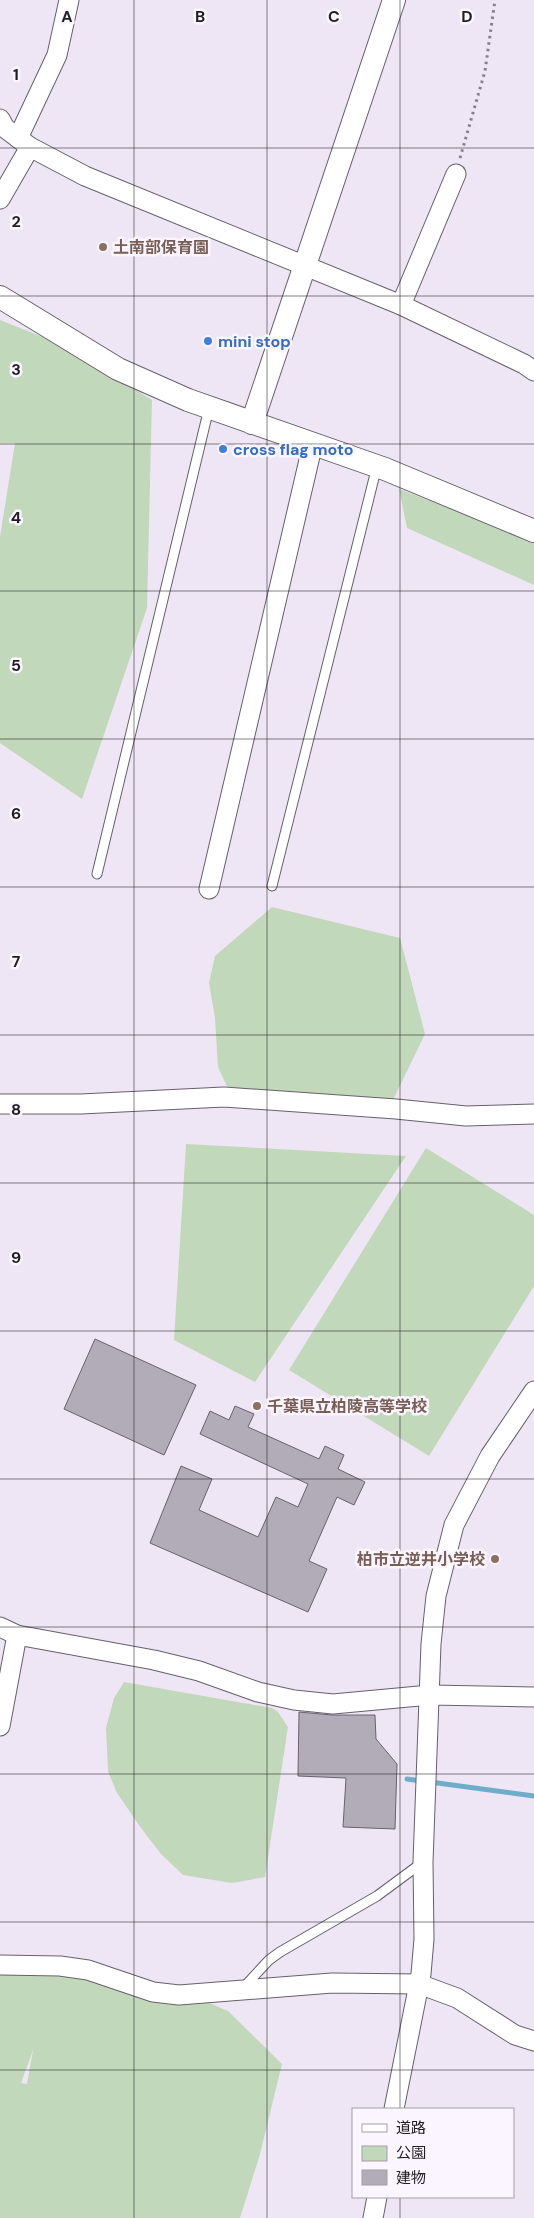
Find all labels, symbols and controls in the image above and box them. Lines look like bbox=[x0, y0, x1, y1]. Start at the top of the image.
text: A bbox=[61, 6, 73, 27]
text: B bbox=[195, 6, 205, 27]
text: C bbox=[328, 6, 340, 27]
text: D bbox=[461, 6, 473, 27]
text: 1 bbox=[13, 64, 19, 85]
text: 2 bbox=[11, 211, 21, 232]
place label: 土南部保育園 bbox=[113, 237, 209, 258]
marker: 土南部保育園 bbox=[97, 241, 109, 253]
place label: mini stop bbox=[218, 331, 291, 352]
marker: mini stop bbox=[202, 335, 214, 347]
text: 3 bbox=[11, 359, 21, 380]
place label: cross flag moto bbox=[233, 439, 354, 460]
marker: cross flag moto bbox=[217, 443, 229, 455]
text: 4 bbox=[11, 507, 21, 528]
text: 5 bbox=[11, 655, 21, 676]
text: 6 bbox=[11, 803, 21, 824]
text: 7 bbox=[12, 951, 21, 972]
text: 8 bbox=[11, 1099, 21, 1120]
text: 9 bbox=[11, 1247, 21, 1268]
place label: 千葉県立柏陵高等学校 bbox=[267, 1396, 427, 1417]
marker: 千葉県立柏陵高等学校 bbox=[251, 1400, 263, 1412]
place label: 柏市立逆井小学校 bbox=[357, 1549, 485, 1570]
marker: 柏市立逆井小学校 bbox=[489, 1553, 501, 1565]
legend bbox=[352, 2108, 514, 2198]
text: 道路 bbox=[396, 2118, 426, 2138]
text: 公園 bbox=[396, 2143, 426, 2163]
text: 建物 bbox=[396, 2168, 426, 2188]

